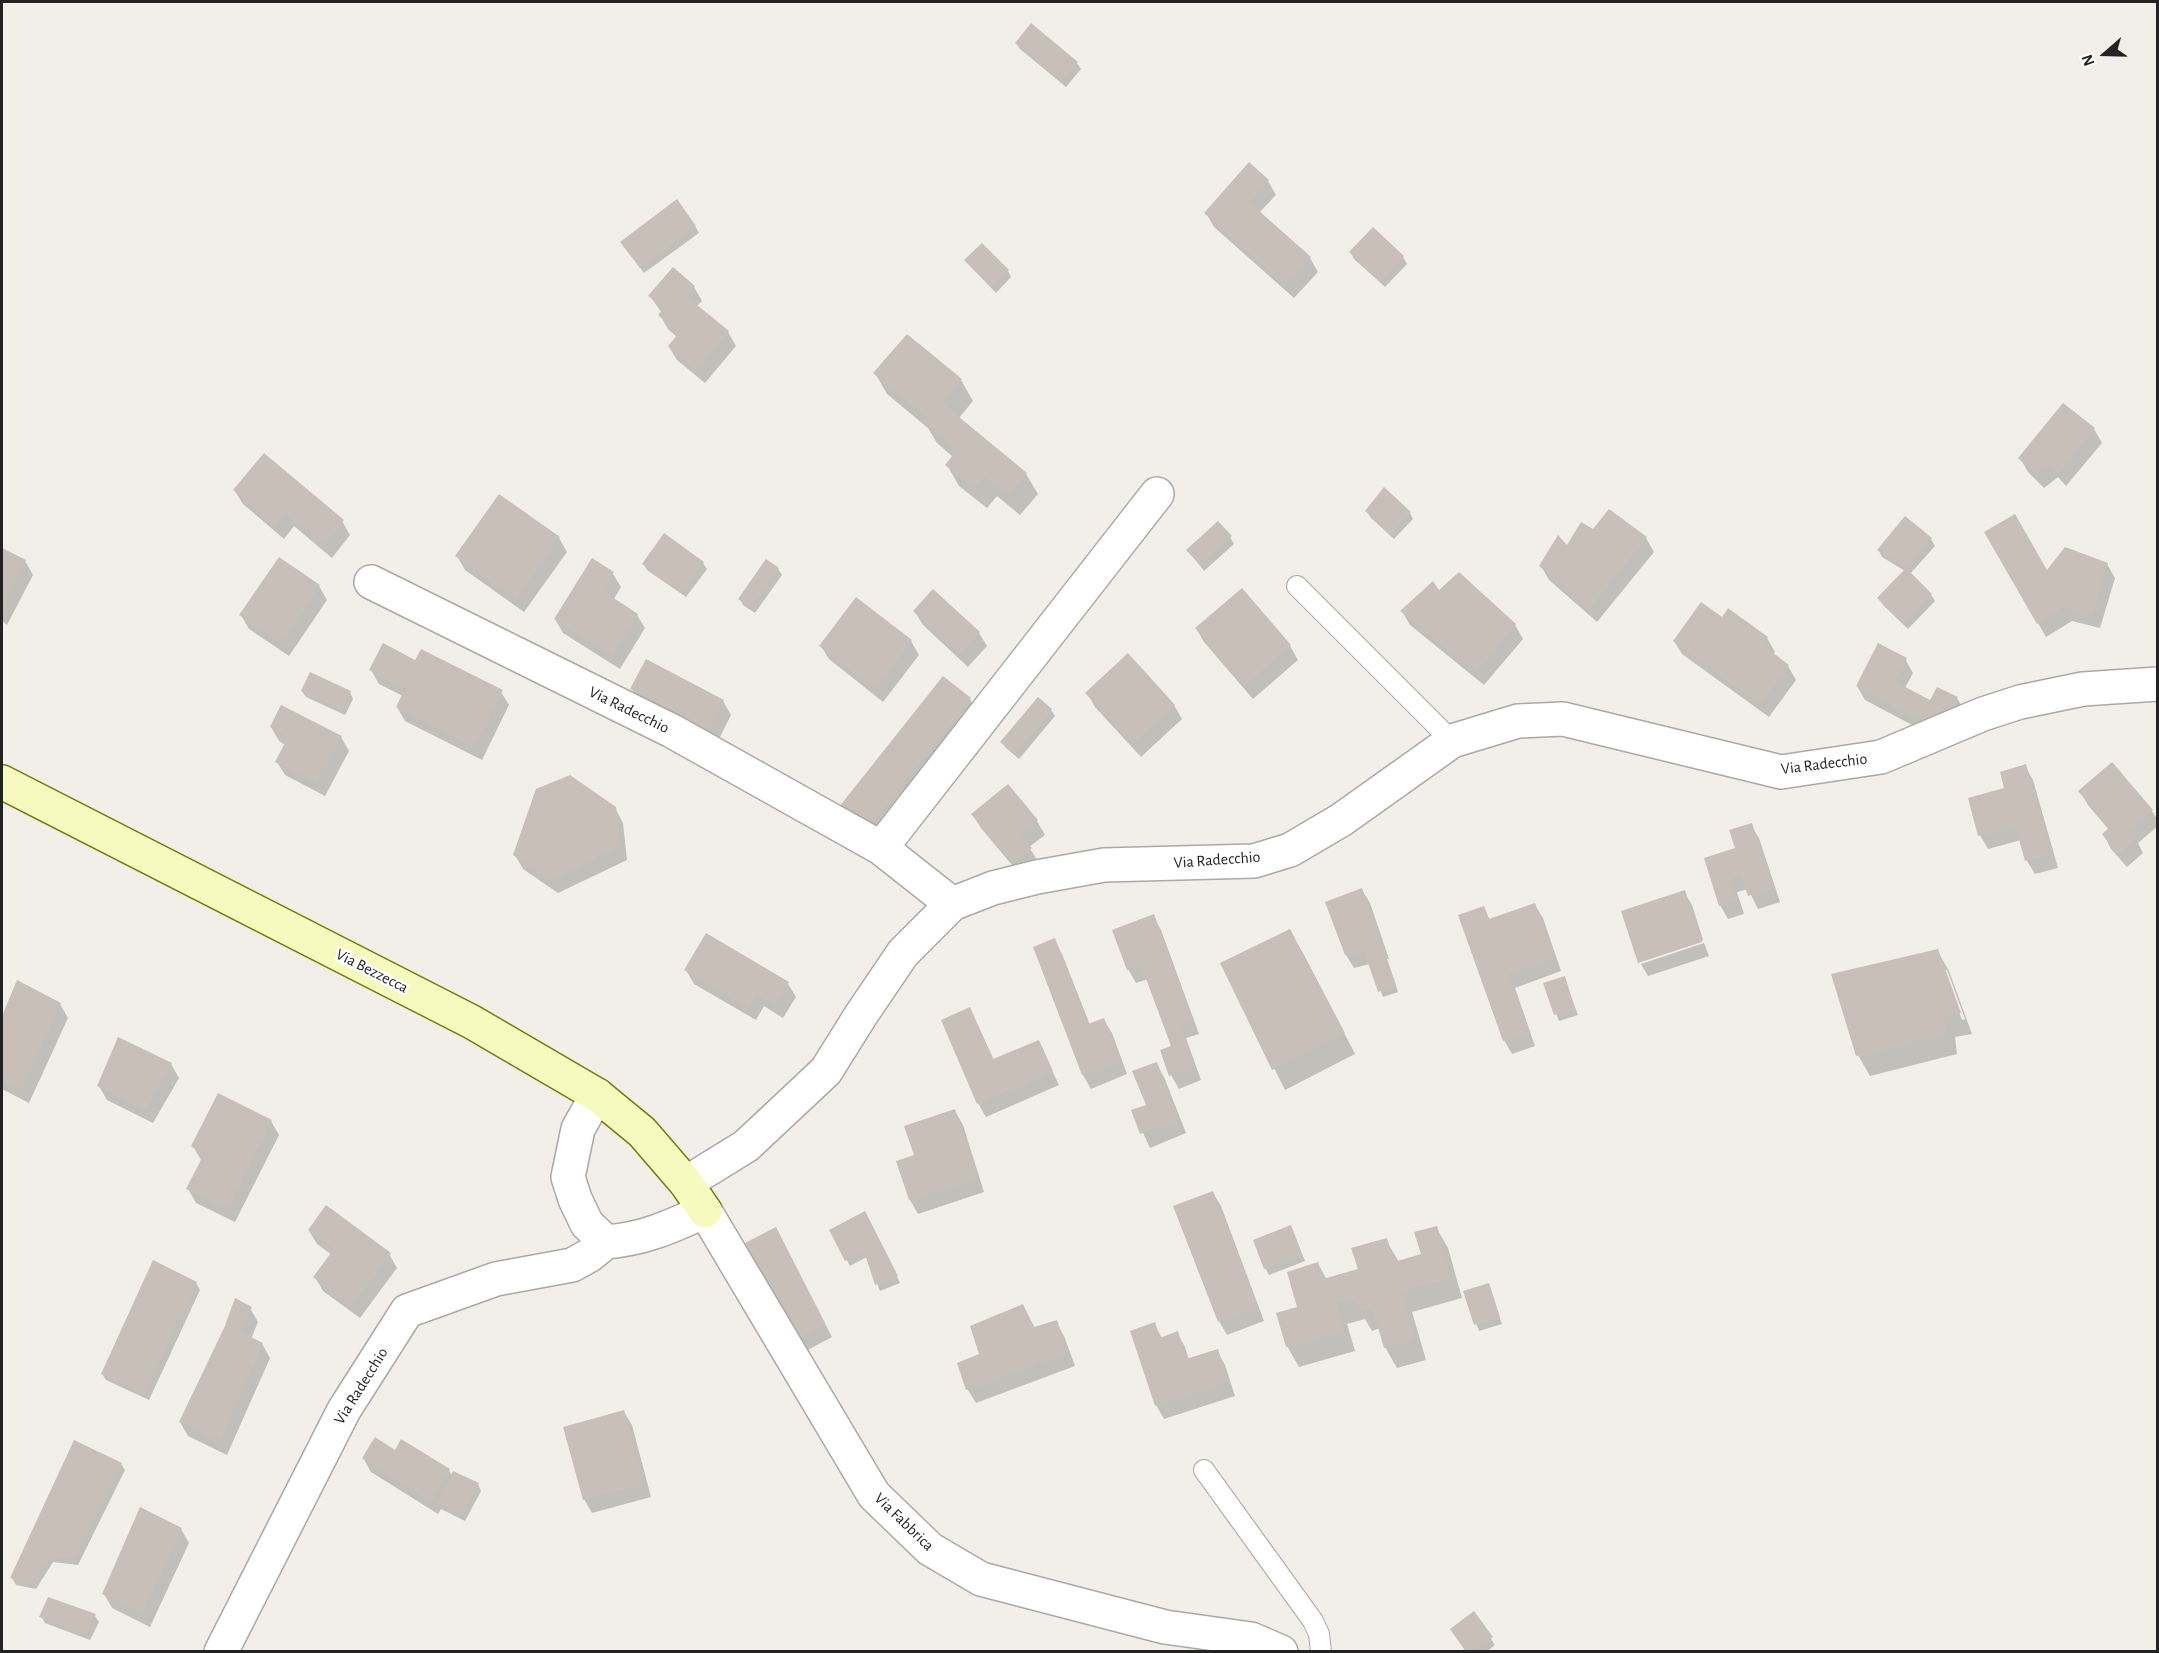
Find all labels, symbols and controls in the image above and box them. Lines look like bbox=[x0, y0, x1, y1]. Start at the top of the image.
north arrow bbox=[2075, 24, 2135, 84]
text: N bbox=[2079, 52, 2098, 68]
street label: Via Radecchio bbox=[586, 682, 672, 738]
street label: Via Radecchio bbox=[1780, 749, 1868, 779]
street label: Via Radecchio bbox=[1173, 847, 1261, 873]
street label: Via Bezzecca bbox=[333, 945, 411, 997]
street label: Via Radecchio bbox=[330, 1344, 392, 1428]
street label: Via Fabbrica bbox=[870, 1489, 938, 1555]

